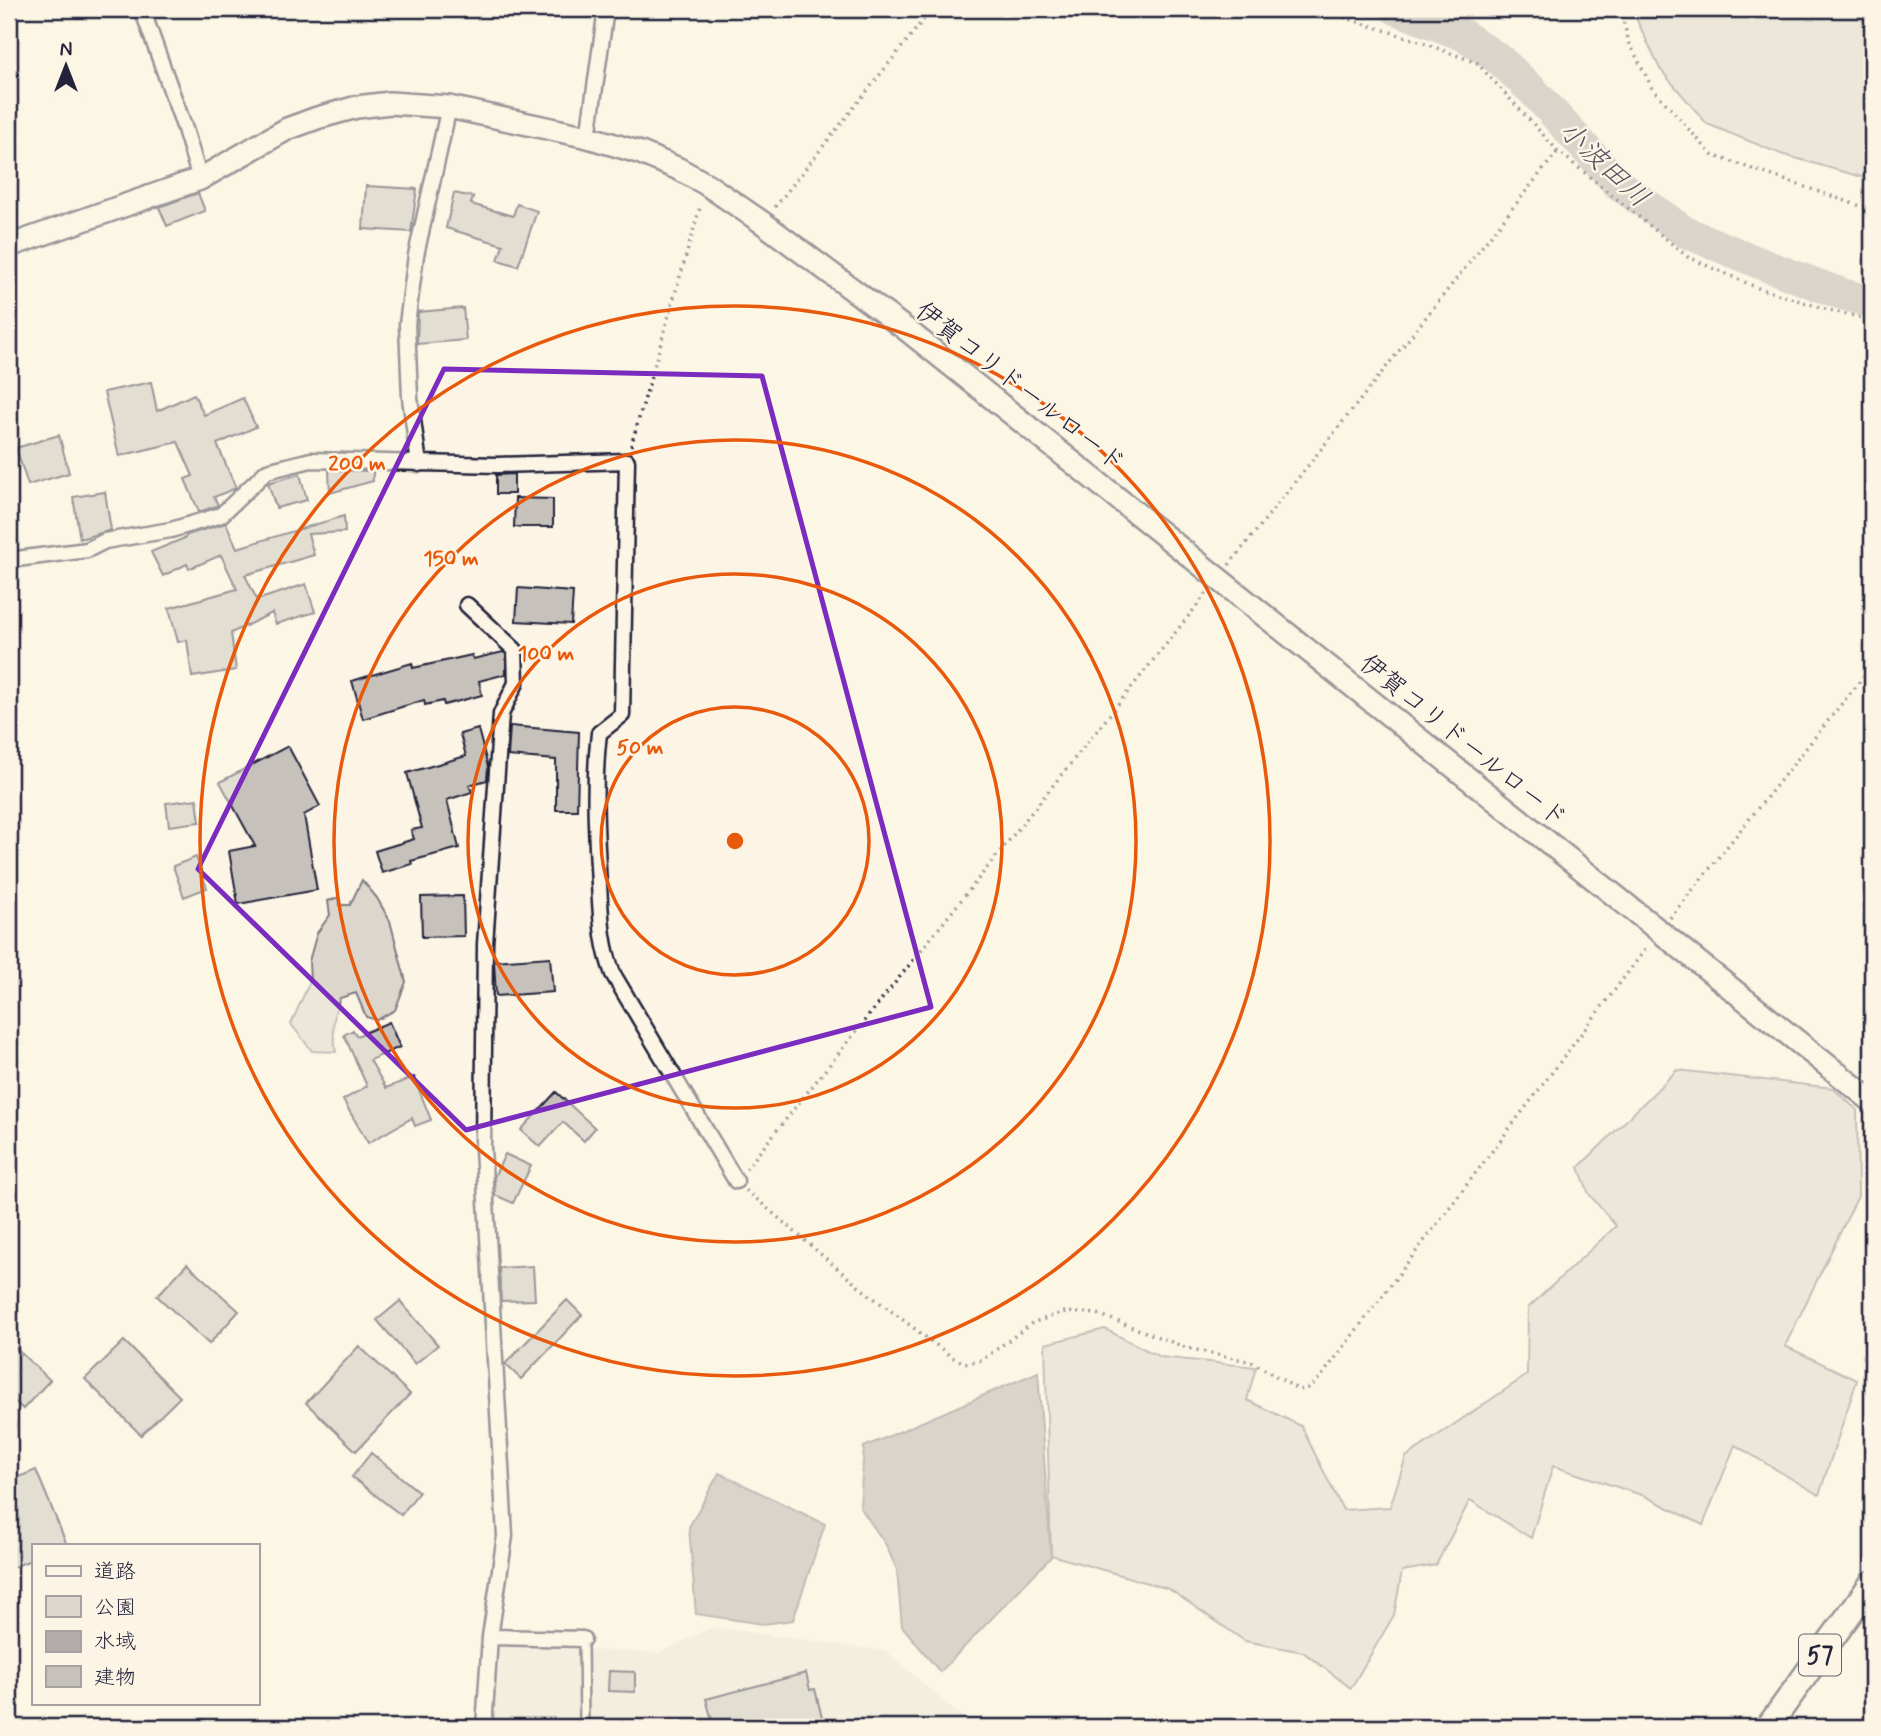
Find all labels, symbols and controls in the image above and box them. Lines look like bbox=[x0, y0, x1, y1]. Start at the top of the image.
north arrow bbox=[32, 32, 102, 102]
text: N bbox=[60, 38, 72, 63]
water label: 小波田川 bbox=[1550, 113, 1657, 217]
street label: 伊賀コリドールロード bbox=[907, 295, 1132, 481]
text: 200 m bbox=[328, 450, 386, 478]
text: 150 m bbox=[423, 545, 479, 573]
text: 100 m bbox=[518, 640, 574, 668]
street label: 伊賀コリドールロード bbox=[1352, 647, 1574, 836]
text: 50 m bbox=[617, 734, 664, 762]
centre of rings bbox=[723, 829, 747, 853]
legend bbox=[32, 1544, 259, 1704]
text: 道路 bbox=[94, 1558, 136, 1586]
text: 公園 bbox=[94, 1594, 136, 1622]
text: 水域 bbox=[94, 1628, 136, 1656]
road number: 57 bbox=[1799, 1634, 1841, 1675]
text: 建物 bbox=[94, 1664, 136, 1692]

